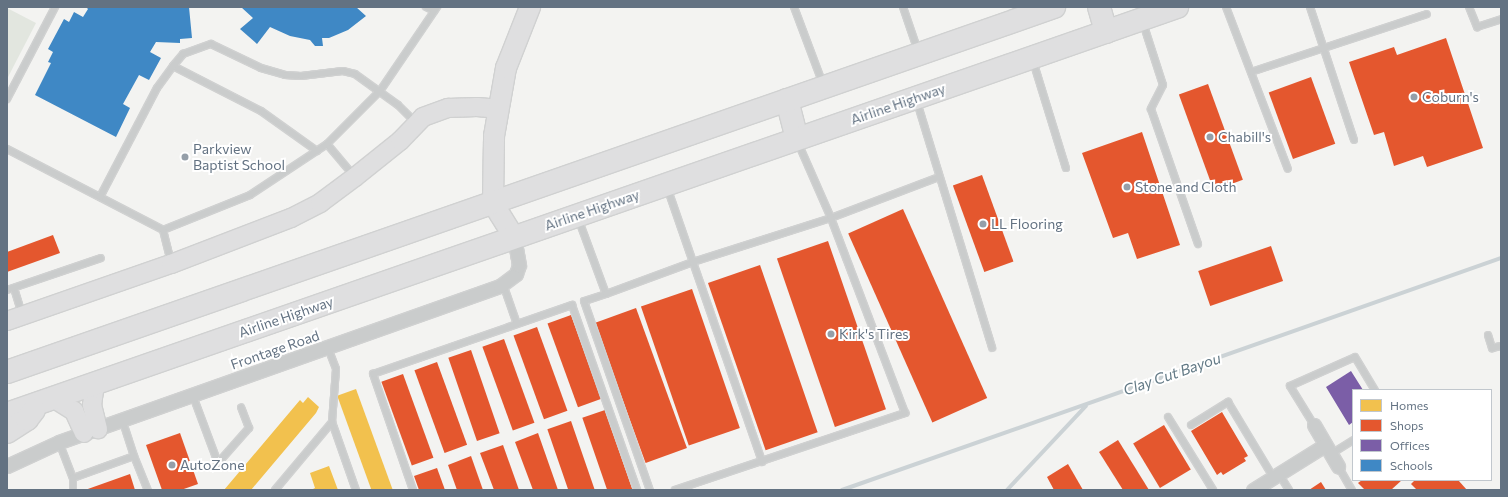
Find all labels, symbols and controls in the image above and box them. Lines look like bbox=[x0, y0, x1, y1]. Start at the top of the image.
street label: Airline Highway bbox=[848, 80, 948, 128]
place label: Coburn's bbox=[1422, 89, 1479, 105]
marker: Coburn's bbox=[1409, 92, 1419, 102]
place label: Chabill's bbox=[1218, 129, 1271, 145]
marker: Chabill's bbox=[1205, 132, 1215, 142]
place label: Parkview Baptist School bbox=[193, 141, 285, 174]
marker: Parkview Baptist School bbox=[180, 152, 190, 162]
place label: Stone and Cloth bbox=[1135, 179, 1236, 195]
marker: Stone and Cloth bbox=[1122, 182, 1132, 192]
street label: Airline Highway bbox=[542, 186, 642, 234]
place label: LL Flooring bbox=[991, 216, 1063, 232]
marker: LL Flooring bbox=[978, 219, 988, 229]
street label: Airline Highway bbox=[236, 293, 336, 341]
place label: Kirk's Tires bbox=[839, 326, 909, 342]
street label: Frontage Road bbox=[228, 327, 322, 373]
marker: Kirk's Tires bbox=[826, 329, 836, 339]
water label: Clay Cut Bayou bbox=[1121, 349, 1223, 399]
legend bbox=[1352, 389, 1492, 481]
text: Homes bbox=[1390, 398, 1428, 412]
text: Shops bbox=[1390, 418, 1424, 432]
text: Offices bbox=[1390, 438, 1430, 452]
place label: AutoZone bbox=[180, 457, 245, 473]
text: Schools bbox=[1390, 458, 1433, 472]
marker: AutoZone bbox=[167, 460, 177, 470]

